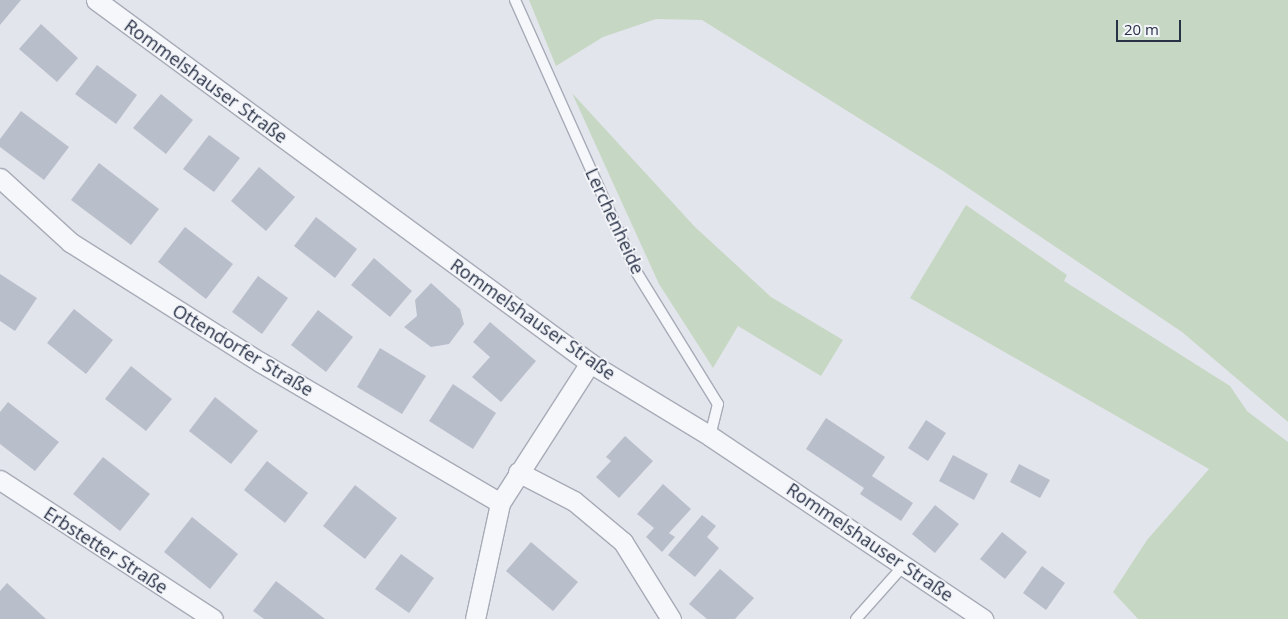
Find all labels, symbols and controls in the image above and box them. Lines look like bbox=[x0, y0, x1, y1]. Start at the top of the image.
scale bar bbox=[1118, 10, 1183, 42]
street label: Rommelshauser Straße bbox=[120, 15, 292, 147]
text: 20 m bbox=[1124, 19, 1159, 39]
street label: Lerchenheide bbox=[581, 165, 649, 277]
street label: Rommelshauser Straße bbox=[446, 254, 620, 384]
street label: Ottendorfer Straße bbox=[169, 299, 317, 401]
street label: Rommelshauser Straße bbox=[783, 478, 957, 606]
street label: Erbstetter Straße bbox=[40, 502, 172, 598]

